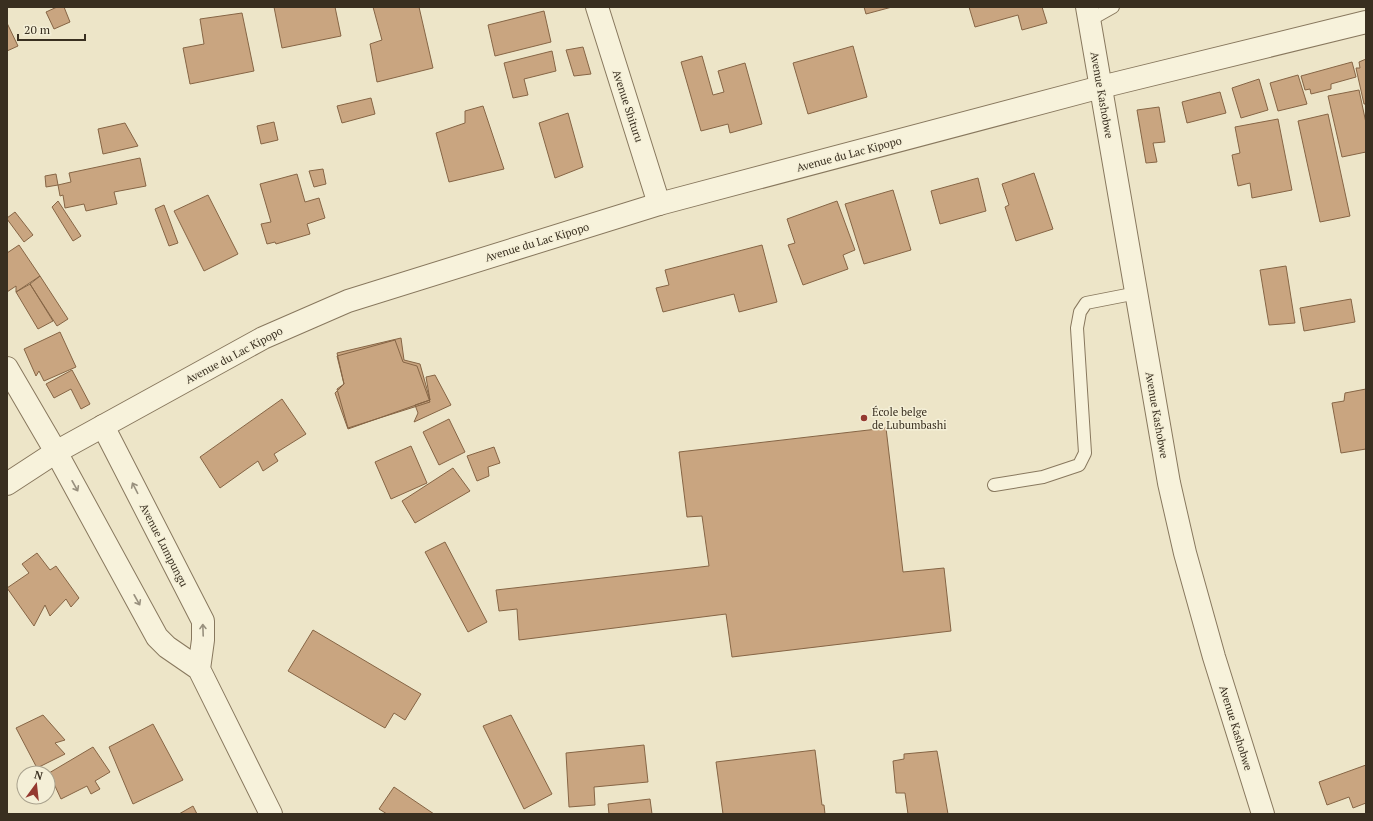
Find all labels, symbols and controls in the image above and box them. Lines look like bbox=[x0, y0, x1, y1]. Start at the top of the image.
scale bar bbox=[18, 16, 85, 42]
text: 20 m bbox=[24, 22, 51, 37]
street label: Avenue Kashobwe bbox=[1087, 50, 1117, 140]
street label: Avenue Shituru bbox=[610, 68, 646, 145]
street label: Avenue du Lac Kipopo bbox=[795, 133, 903, 175]
street label: Avenue du Lac Kipopo bbox=[483, 219, 591, 265]
street label: Avenue du Lac Kipopo bbox=[183, 323, 285, 387]
street label: Avenue Kashobwe bbox=[1142, 370, 1172, 460]
place label: École belge de Lubumbashi bbox=[872, 405, 947, 432]
marker: École belge de Lubumbashi bbox=[859, 413, 869, 423]
one-way arrow bbox=[71, 480, 79, 492]
one-way arrow bbox=[131, 483, 138, 495]
street label: Avenue Lumpungu bbox=[137, 501, 191, 590]
one-way arrow bbox=[134, 594, 141, 606]
one-way arrow bbox=[199, 624, 207, 637]
street label: Avenue Kashobwe bbox=[1216, 684, 1256, 773]
north arrow bbox=[16, 765, 56, 805]
text: N bbox=[33, 767, 45, 783]

